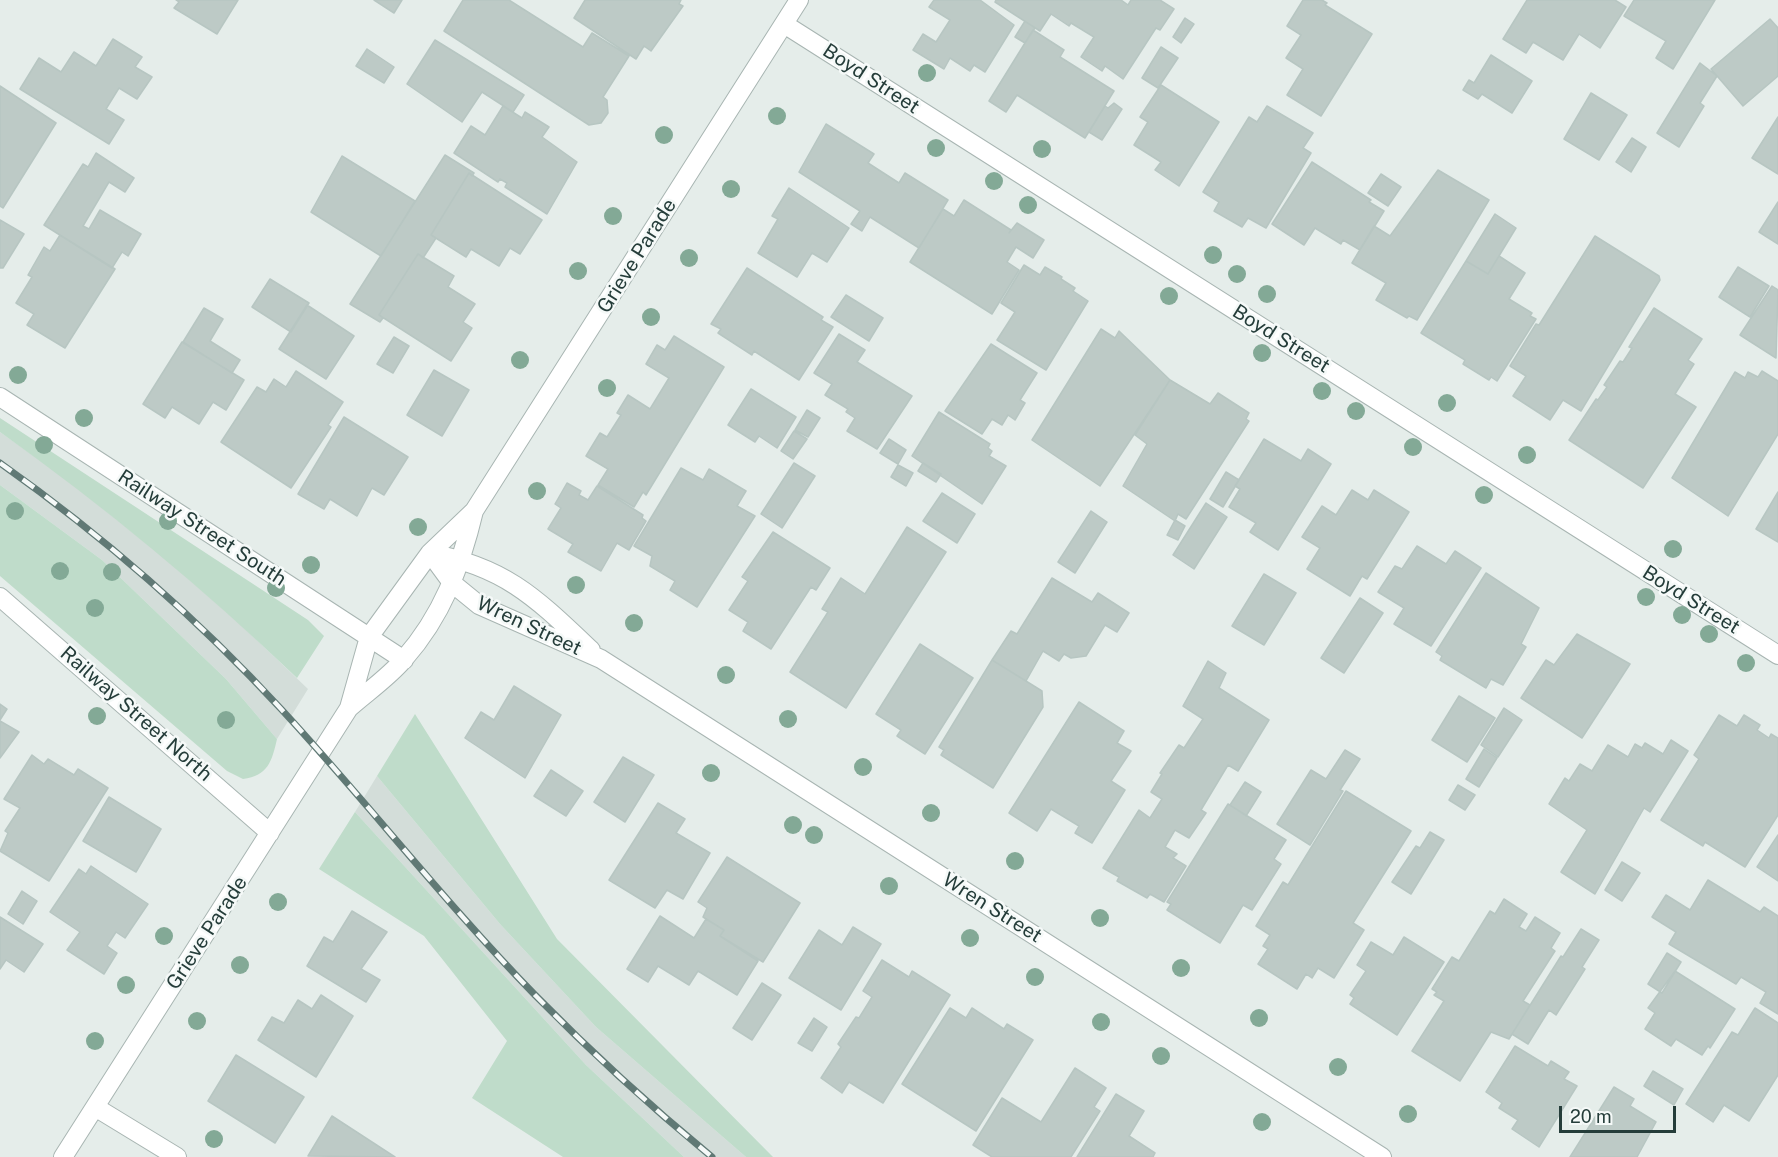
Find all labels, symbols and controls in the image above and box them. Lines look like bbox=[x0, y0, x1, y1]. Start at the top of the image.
street label: Boyd Street bbox=[818, 39, 924, 119]
street label: Grieve Parade bbox=[592, 195, 682, 317]
street label: Boyd Street bbox=[1228, 300, 1334, 378]
street label: Railway Street South bbox=[113, 465, 291, 591]
street label: Boyd Street bbox=[1638, 561, 1744, 639]
street label: Wren Street bbox=[473, 591, 585, 661]
street label: Railway Street North bbox=[55, 642, 217, 786]
street label: Wren Street bbox=[938, 868, 1046, 948]
street label: Grieve Parade bbox=[162, 872, 252, 994]
scale bar bbox=[1562, 1094, 1679, 1132]
text: 20 m bbox=[1570, 1106, 1612, 1127]

